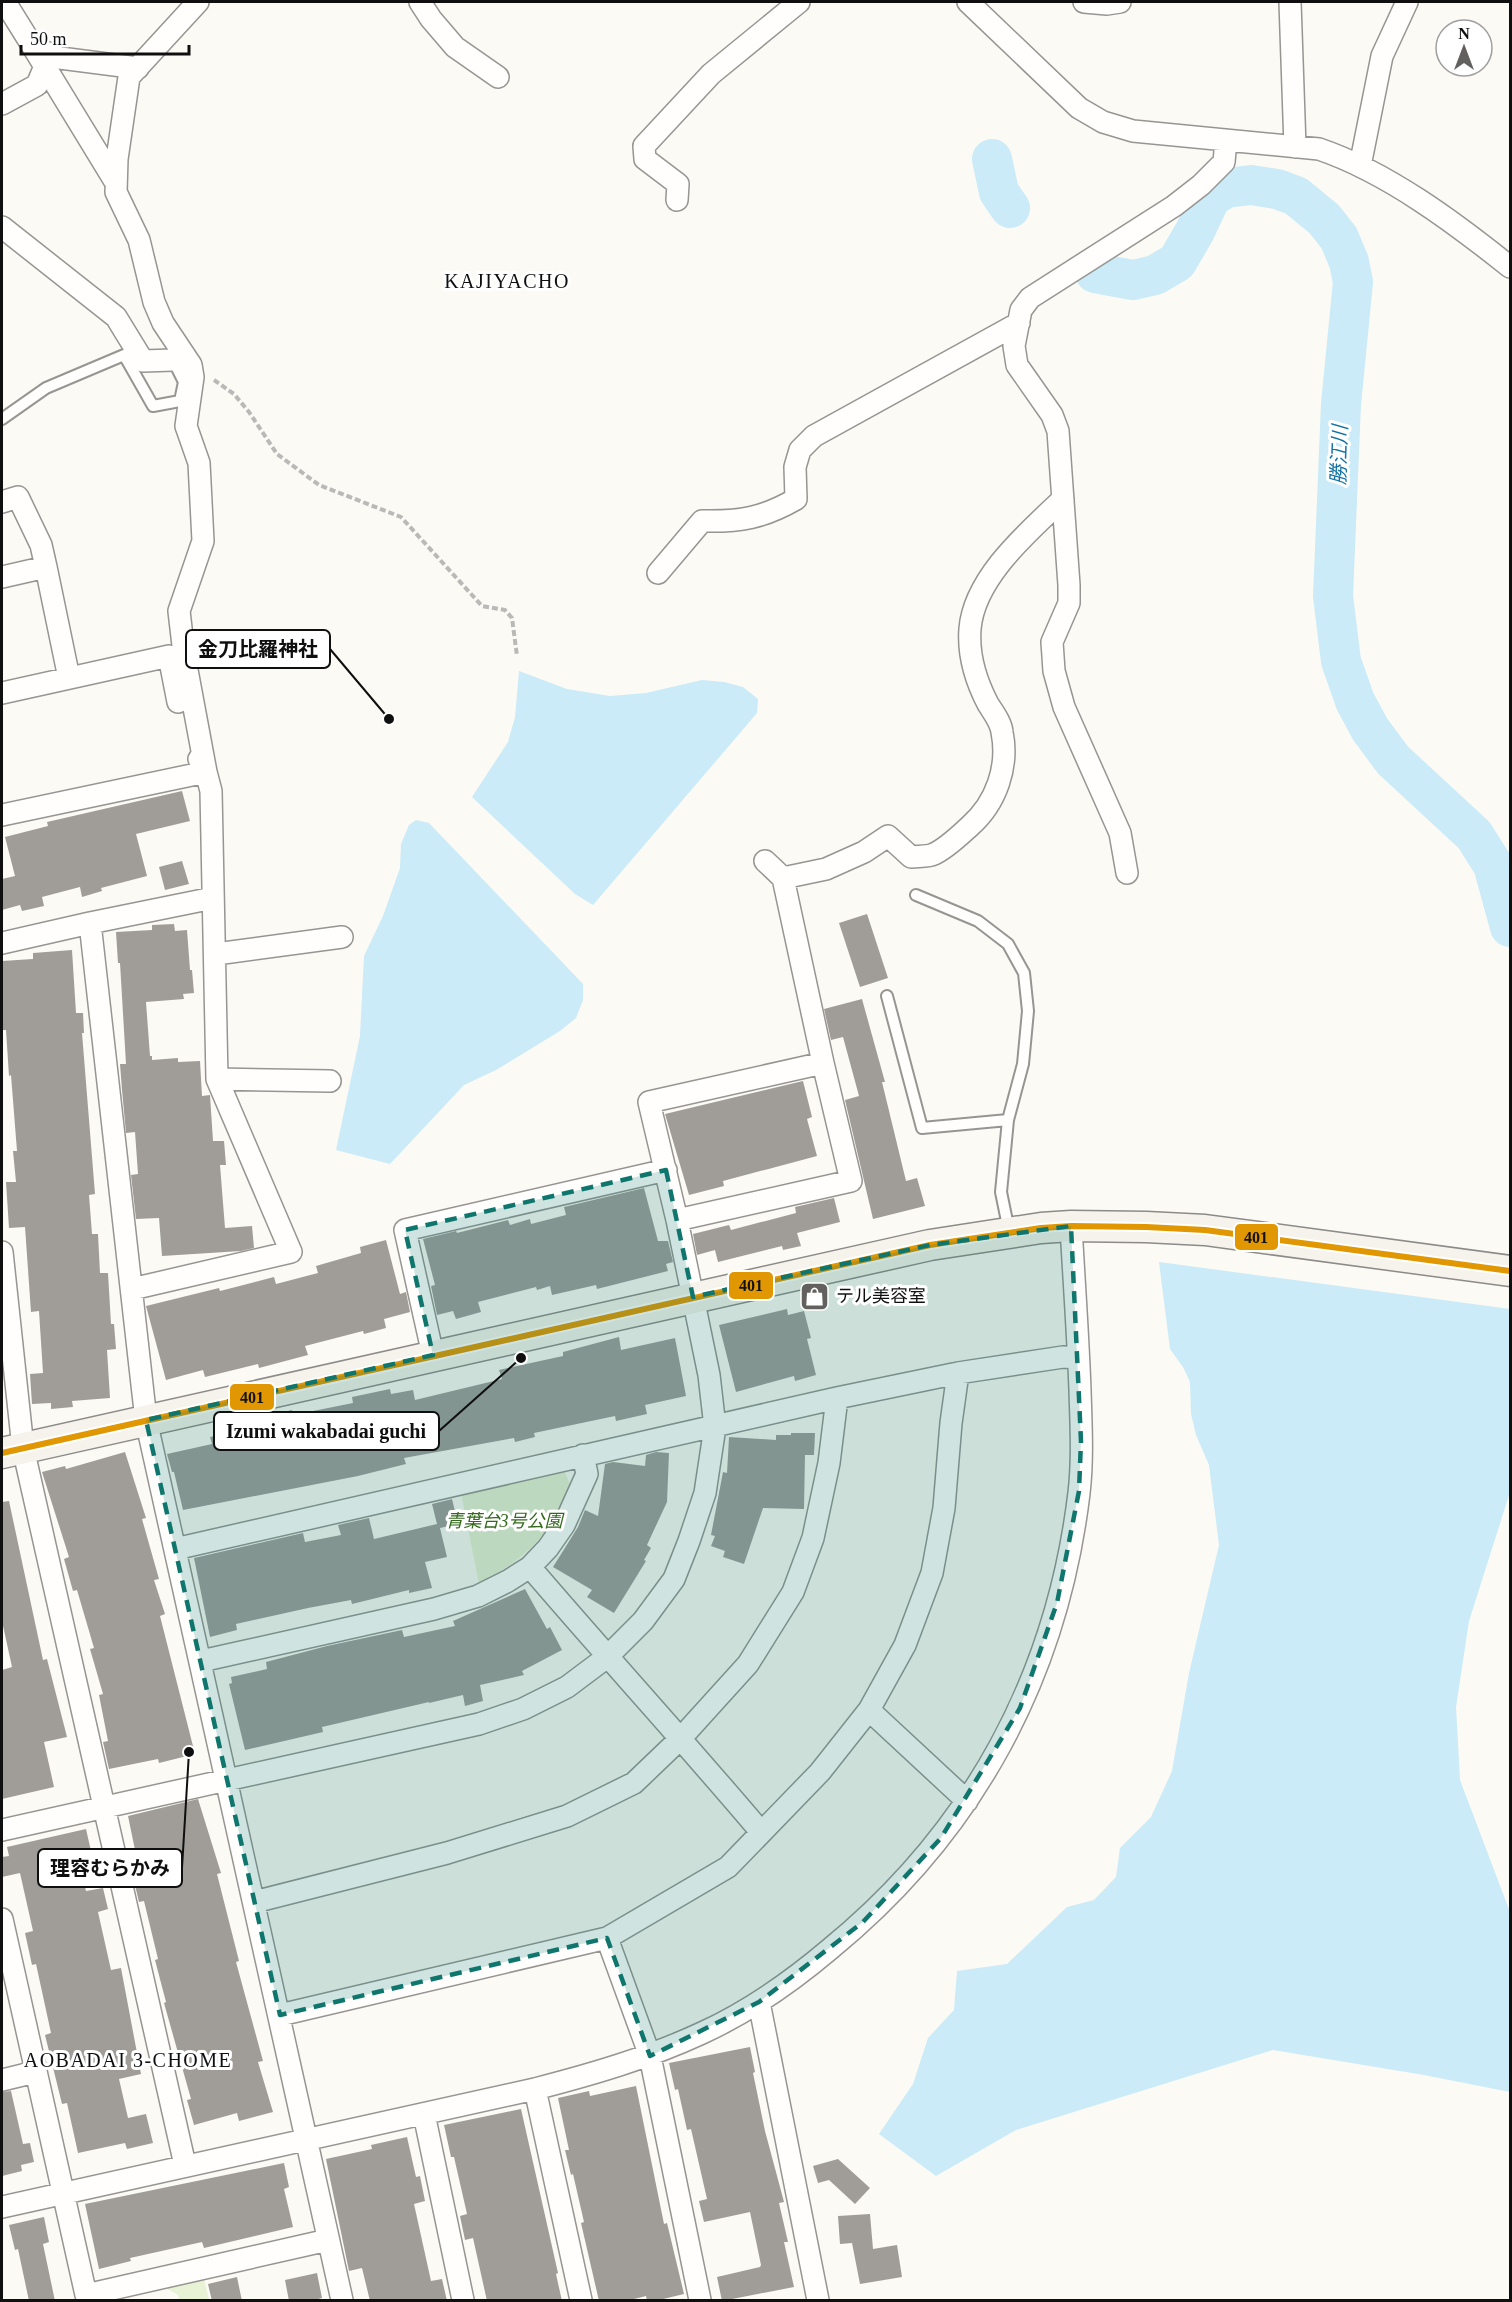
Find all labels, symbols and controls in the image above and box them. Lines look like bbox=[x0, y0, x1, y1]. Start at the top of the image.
scale bar bbox=[21, 18, 189, 56]
north arrow bbox=[1434, 18, 1494, 78]
text: N bbox=[1458, 25, 1470, 42]
text: 50 m bbox=[30, 29, 67, 49]
district label: KAJIYACHO bbox=[444, 270, 570, 292]
water label: 勝江川 bbox=[1327, 423, 1351, 485]
callout: 金刀比羅神社 bbox=[186, 630, 330, 668]
text: 金刀比羅神社 bbox=[198, 638, 318, 660]
line badge: 401 bbox=[1234, 1223, 1279, 1251]
text: 401 bbox=[1244, 1229, 1268, 1246]
line badge: 401 bbox=[728, 1271, 774, 1300]
text: 401 bbox=[739, 1277, 763, 1294]
shop icon: テル美容室 bbox=[799, 1280, 831, 1312]
place label: テル美容室 bbox=[836, 1286, 926, 1306]
line badge: 401 bbox=[229, 1383, 275, 1411]
text: 401 bbox=[240, 1389, 264, 1406]
callout: Izumi wakabadai guchi bbox=[214, 1412, 439, 1450]
text: Izumi wakabadai guchi bbox=[226, 1420, 426, 1443]
park label: 青葉台3号公園 bbox=[446, 1511, 565, 1531]
callout: 理容むらかみ bbox=[38, 1849, 182, 1887]
text: 理容むらかみ bbox=[50, 1857, 170, 1879]
district label: AOBADAI 3-CHOME bbox=[24, 2049, 232, 2071]

